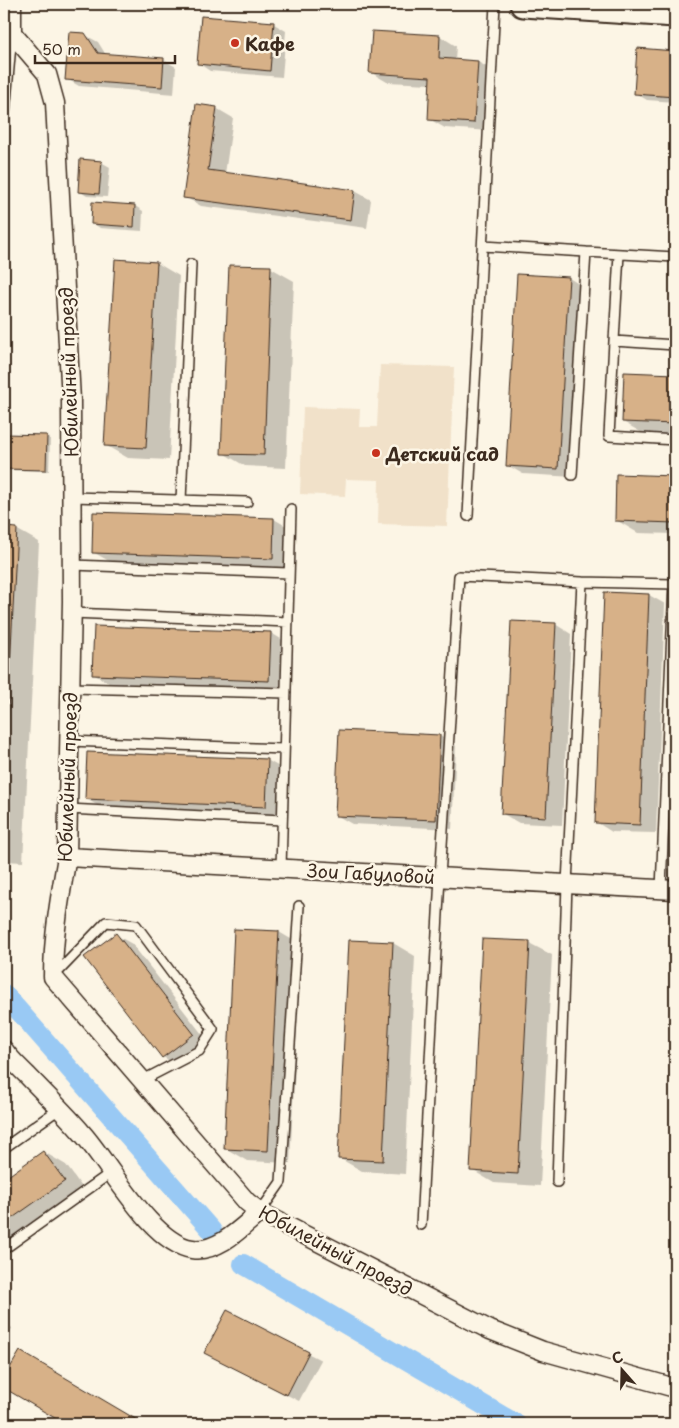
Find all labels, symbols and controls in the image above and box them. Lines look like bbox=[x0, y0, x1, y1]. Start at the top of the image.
place label: Кафе bbox=[245, 30, 295, 57]
scale bar bbox=[35, 32, 175, 64]
text: 50 m bbox=[42, 37, 81, 60]
marker: Кафе bbox=[229, 37, 241, 49]
street label: Юбилейный проезд bbox=[52, 286, 84, 458]
place label: Детский сад bbox=[385, 440, 499, 467]
marker: Детский сад bbox=[370, 447, 382, 459]
street label: Юбилейный проезд bbox=[51, 691, 83, 863]
street label: Зои Габуловой bbox=[307, 856, 435, 890]
street label: Юбилейный проезд bbox=[254, 1198, 418, 1302]
north arrow bbox=[596, 1346, 646, 1396]
text: С bbox=[609, 1346, 626, 1369]

